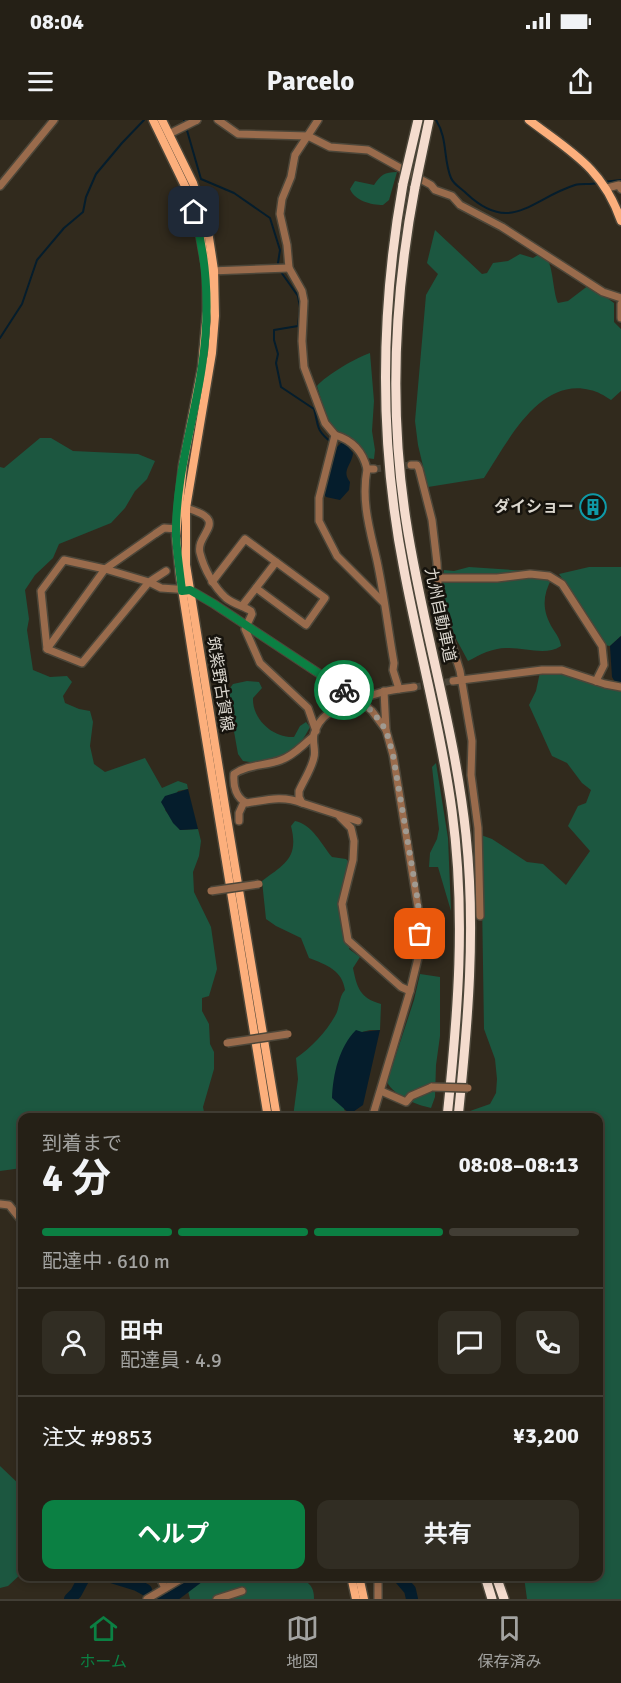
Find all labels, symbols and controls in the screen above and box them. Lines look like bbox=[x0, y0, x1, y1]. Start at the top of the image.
text: 08:04 bbox=[30, 8, 84, 35]
icon: menu bbox=[24, 65, 57, 98]
text: Parcelo bbox=[267, 65, 354, 98]
icon: share bbox=[564, 65, 597, 98]
pin bbox=[168, 186, 219, 237]
icon: home bbox=[177, 195, 210, 228]
building icon: ダイショー bbox=[578, 492, 608, 522]
place label: ダイショー bbox=[494, 497, 574, 517]
street label: 九州自動車道 bbox=[420, 566, 460, 664]
street label: 筑紫野古賀線 bbox=[203, 635, 237, 733]
courier bbox=[314, 660, 374, 720]
icon: bike bbox=[328, 674, 361, 707]
pin bbox=[394, 908, 445, 959]
icon: bag bbox=[403, 917, 436, 950]
text: 到着まで bbox=[42, 1131, 122, 1156]
text: 08:08–08:13 bbox=[459, 1151, 579, 1178]
text: 4 分 bbox=[42, 1154, 111, 1202]
text: 配達中 · 610 m bbox=[42, 1249, 170, 1274]
button: person bbox=[42, 1311, 105, 1374]
button: chat bbox=[438, 1311, 501, 1374]
button: phone bbox=[516, 1311, 579, 1374]
text: 田中 bbox=[120, 1317, 164, 1344]
text: 配達員 · 4.9 bbox=[120, 1348, 222, 1373]
text: ¥3,200 bbox=[513, 1422, 579, 1449]
text: 注文 #9853 bbox=[42, 1424, 153, 1451]
button: ヘルプ bbox=[42, 1500, 305, 1569]
button: 共有 bbox=[317, 1500, 579, 1569]
tab: ホーム bbox=[79, 1612, 127, 1672]
tab: 地図 bbox=[286, 1612, 319, 1672]
tab: 保存済み bbox=[478, 1612, 542, 1672]

